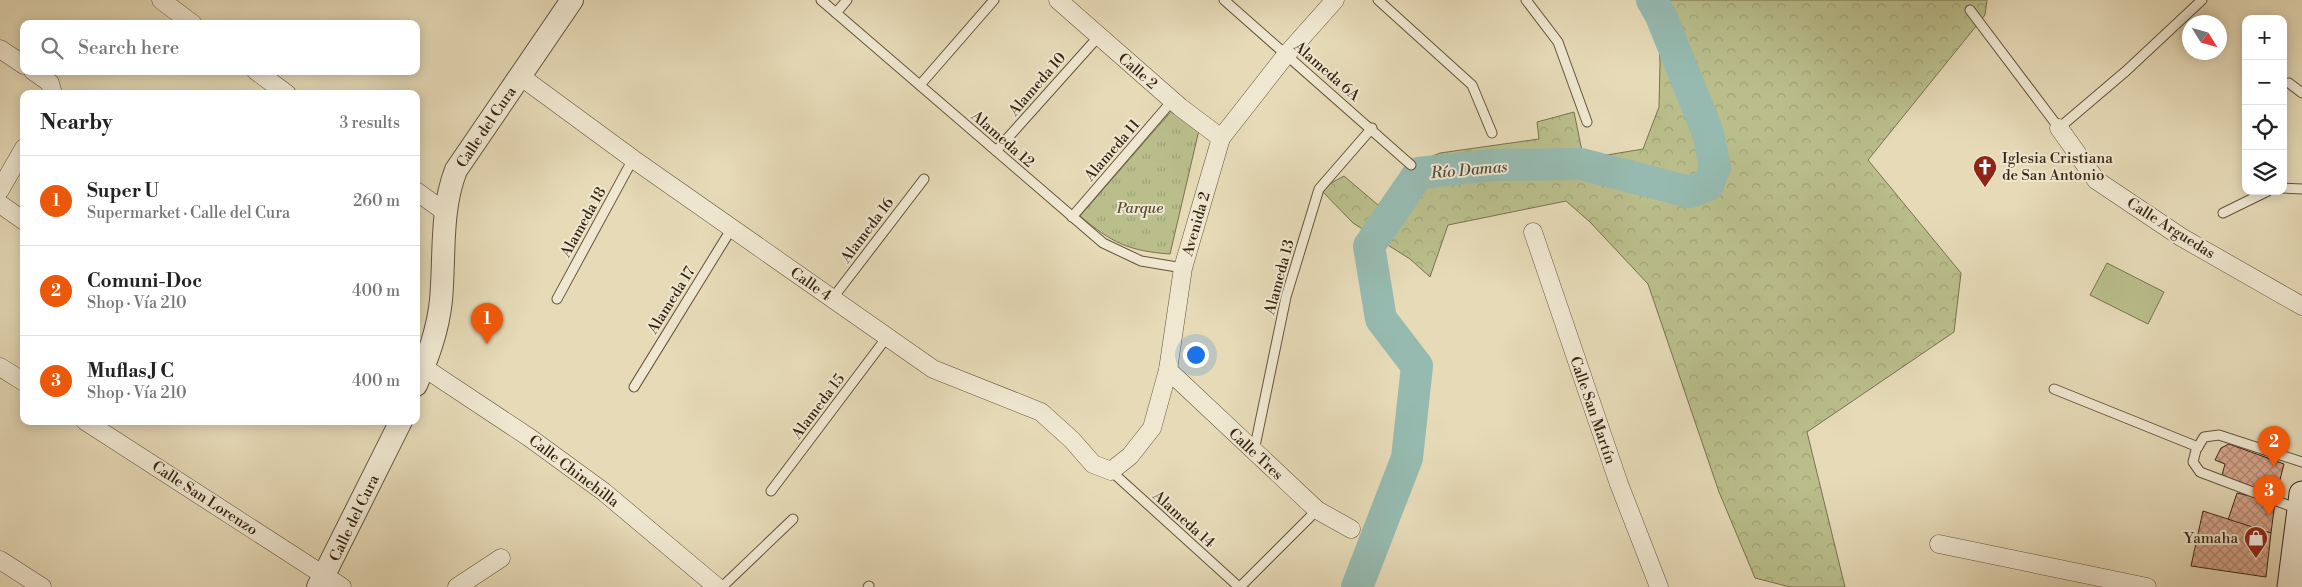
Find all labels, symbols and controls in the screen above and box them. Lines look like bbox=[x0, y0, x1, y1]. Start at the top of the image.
north arrow bbox=[2182, 15, 2227, 60]
map controls bbox=[2242, 15, 2287, 195]
button: + bbox=[2242, 15, 2287, 60]
search box bbox=[20, 20, 420, 75]
icon: search bbox=[38, 34, 66, 62]
text: Search here bbox=[78, 36, 179, 60]
street label: Alameda 6A bbox=[1289, 37, 1364, 106]
street label: Alameda 10 bbox=[1004, 49, 1070, 121]
street label: Calle 2 bbox=[1114, 49, 1161, 94]
button: − bbox=[2242, 60, 2287, 105]
street label: Calle del Cura bbox=[452, 83, 521, 172]
button: locate bbox=[2242, 105, 2287, 150]
street label: Alameda 12 bbox=[966, 106, 1038, 172]
text: Nearby bbox=[40, 110, 113, 136]
text: 3 results bbox=[339, 113, 400, 133]
street label: Alameda 11 bbox=[1080, 115, 1145, 186]
place label: Iglesia Cristiana de San Antonio bbox=[2002, 149, 2113, 185]
button: layers bbox=[2242, 150, 2287, 195]
church icon: Iglesia Cristiana de San Antonio bbox=[1972, 154, 1998, 188]
water label: Río Damas bbox=[1429, 157, 1508, 183]
text: Super U bbox=[87, 179, 159, 203]
street label: Alameda 18 bbox=[556, 184, 611, 262]
street label: Avenida 2 bbox=[1178, 190, 1215, 259]
text: 1 bbox=[52, 191, 60, 211]
text: 260 m bbox=[353, 191, 400, 211]
street label: Alameda 16 bbox=[836, 194, 898, 268]
street label: Calle Arguedas bbox=[2123, 194, 2218, 263]
park label: Parque bbox=[1116, 199, 1163, 218]
text: Supermarket · Calle del Cura bbox=[87, 203, 290, 223]
street label: Alameda 13 bbox=[1260, 237, 1299, 318]
street label: Alameda 17 bbox=[643, 263, 700, 338]
street label: Calle 4 bbox=[786, 263, 835, 306]
text: Comuni-Doc bbox=[87, 269, 202, 293]
text: 2 bbox=[51, 281, 61, 301]
text: 400 m bbox=[352, 281, 400, 301]
text: Shop · Vía 210 bbox=[87, 293, 187, 313]
pin: 1 bbox=[471, 303, 503, 344]
your location bbox=[1183, 342, 1209, 368]
street label: Calle San Martín bbox=[1565, 354, 1620, 467]
text: Muflas J C bbox=[87, 359, 174, 383]
street label: Alameda 15 bbox=[787, 370, 849, 444]
text: 3 bbox=[51, 371, 61, 391]
text: 400 m bbox=[352, 371, 400, 391]
text: Shop · Vía 210 bbox=[87, 383, 187, 403]
street label: Calle Tres bbox=[1224, 424, 1287, 484]
pin: 2 bbox=[2258, 426, 2290, 467]
street label: Calle Chinchilla bbox=[525, 431, 623, 512]
street label: Calle San Lorenzo bbox=[148, 457, 261, 540]
street label: Calle del Cura bbox=[325, 471, 384, 565]
pin: 3 bbox=[2253, 475, 2285, 516]
street label: Alameda 14 bbox=[1148, 486, 1219, 552]
shop icon: Yamaha bbox=[2243, 525, 2269, 559]
place label: Yamaha bbox=[2183, 529, 2238, 548]

